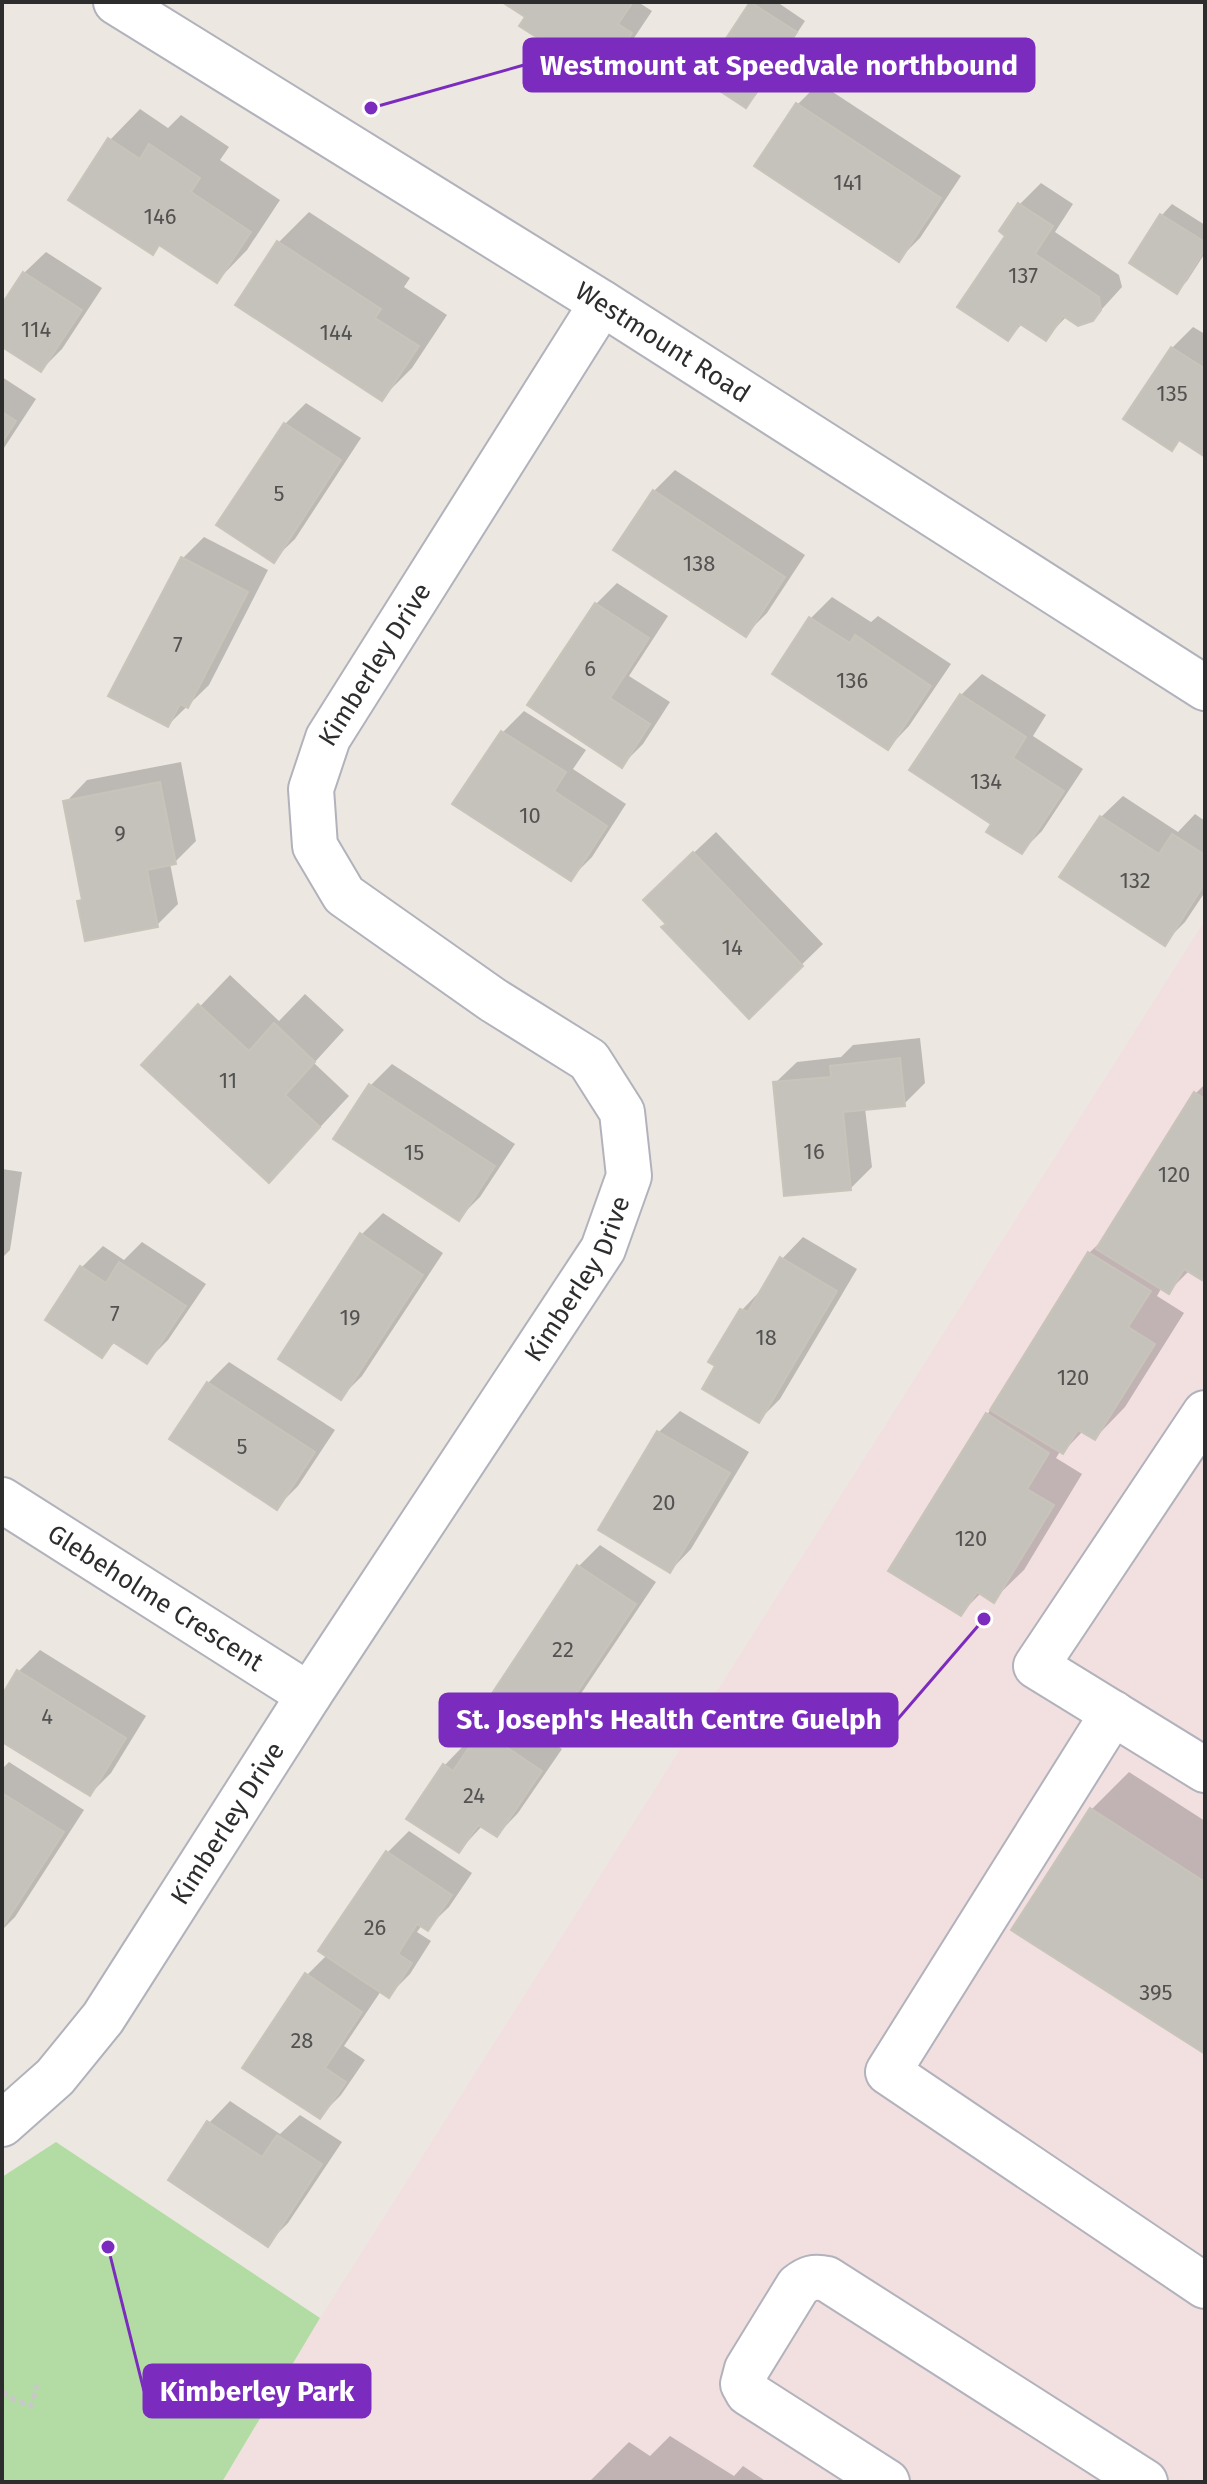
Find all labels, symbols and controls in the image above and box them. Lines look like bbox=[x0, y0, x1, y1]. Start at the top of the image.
callout: Westmount at Speedvale northbound bbox=[524, 39, 1034, 91]
text: Westmount at Speedvale northbound bbox=[540, 49, 1018, 82]
house number: 141 bbox=[833, 169, 863, 196]
house number: 146 bbox=[144, 203, 176, 230]
house number: 137 bbox=[1008, 262, 1038, 289]
street label: Westmount Road bbox=[570, 275, 756, 410]
house number: 114 bbox=[21, 316, 52, 343]
house number: 144 bbox=[320, 319, 353, 346]
house number: 135 bbox=[1156, 380, 1188, 407]
house number: 5 bbox=[273, 480, 285, 507]
house number: 138 bbox=[683, 550, 715, 577]
street label: Kimberley Drive bbox=[312, 577, 438, 752]
house number: 7 bbox=[173, 631, 183, 658]
house number: 6 bbox=[584, 655, 596, 682]
house number: 136 bbox=[836, 667, 868, 694]
house number: 134 bbox=[970, 768, 1002, 795]
house number: 10 bbox=[519, 802, 541, 829]
house number: 9 bbox=[114, 820, 126, 847]
house number: 132 bbox=[1119, 867, 1151, 894]
house number: 14 bbox=[721, 934, 743, 961]
house number: 11 bbox=[219, 1067, 237, 1094]
house number: 16 bbox=[803, 1138, 825, 1165]
house number: 15 bbox=[404, 1139, 424, 1166]
house number: 120 bbox=[1158, 1161, 1190, 1188]
street label: Kimberley Drive bbox=[518, 1192, 637, 1368]
house number: 7 bbox=[110, 1300, 120, 1327]
house number: 19 bbox=[339, 1304, 361, 1331]
house number: 18 bbox=[755, 1324, 777, 1351]
house number: 120 bbox=[1057, 1364, 1089, 1391]
house number: 5 bbox=[236, 1433, 248, 1460]
house number: 20 bbox=[652, 1489, 676, 1516]
street label: Glebeholme Crescent bbox=[42, 1518, 270, 1678]
house number: 120 bbox=[955, 1525, 987, 1552]
house number: 22 bbox=[552, 1636, 574, 1663]
callout: St. Joseph's Health Centre Guelph bbox=[440, 1694, 897, 1746]
house number: 4 bbox=[41, 1703, 53, 1730]
text: St. Joseph's Health Centre Guelph bbox=[456, 1703, 882, 1736]
street label: Kimberley Drive bbox=[164, 1736, 291, 1911]
house number: 24 bbox=[463, 1782, 485, 1809]
house number: 26 bbox=[364, 1914, 386, 1941]
house number: 395 bbox=[1139, 1979, 1173, 2006]
house number: 28 bbox=[290, 2027, 314, 2054]
callout: Kimberley Park bbox=[144, 2365, 370, 2417]
text: Kimberley Park bbox=[160, 2375, 355, 2408]

